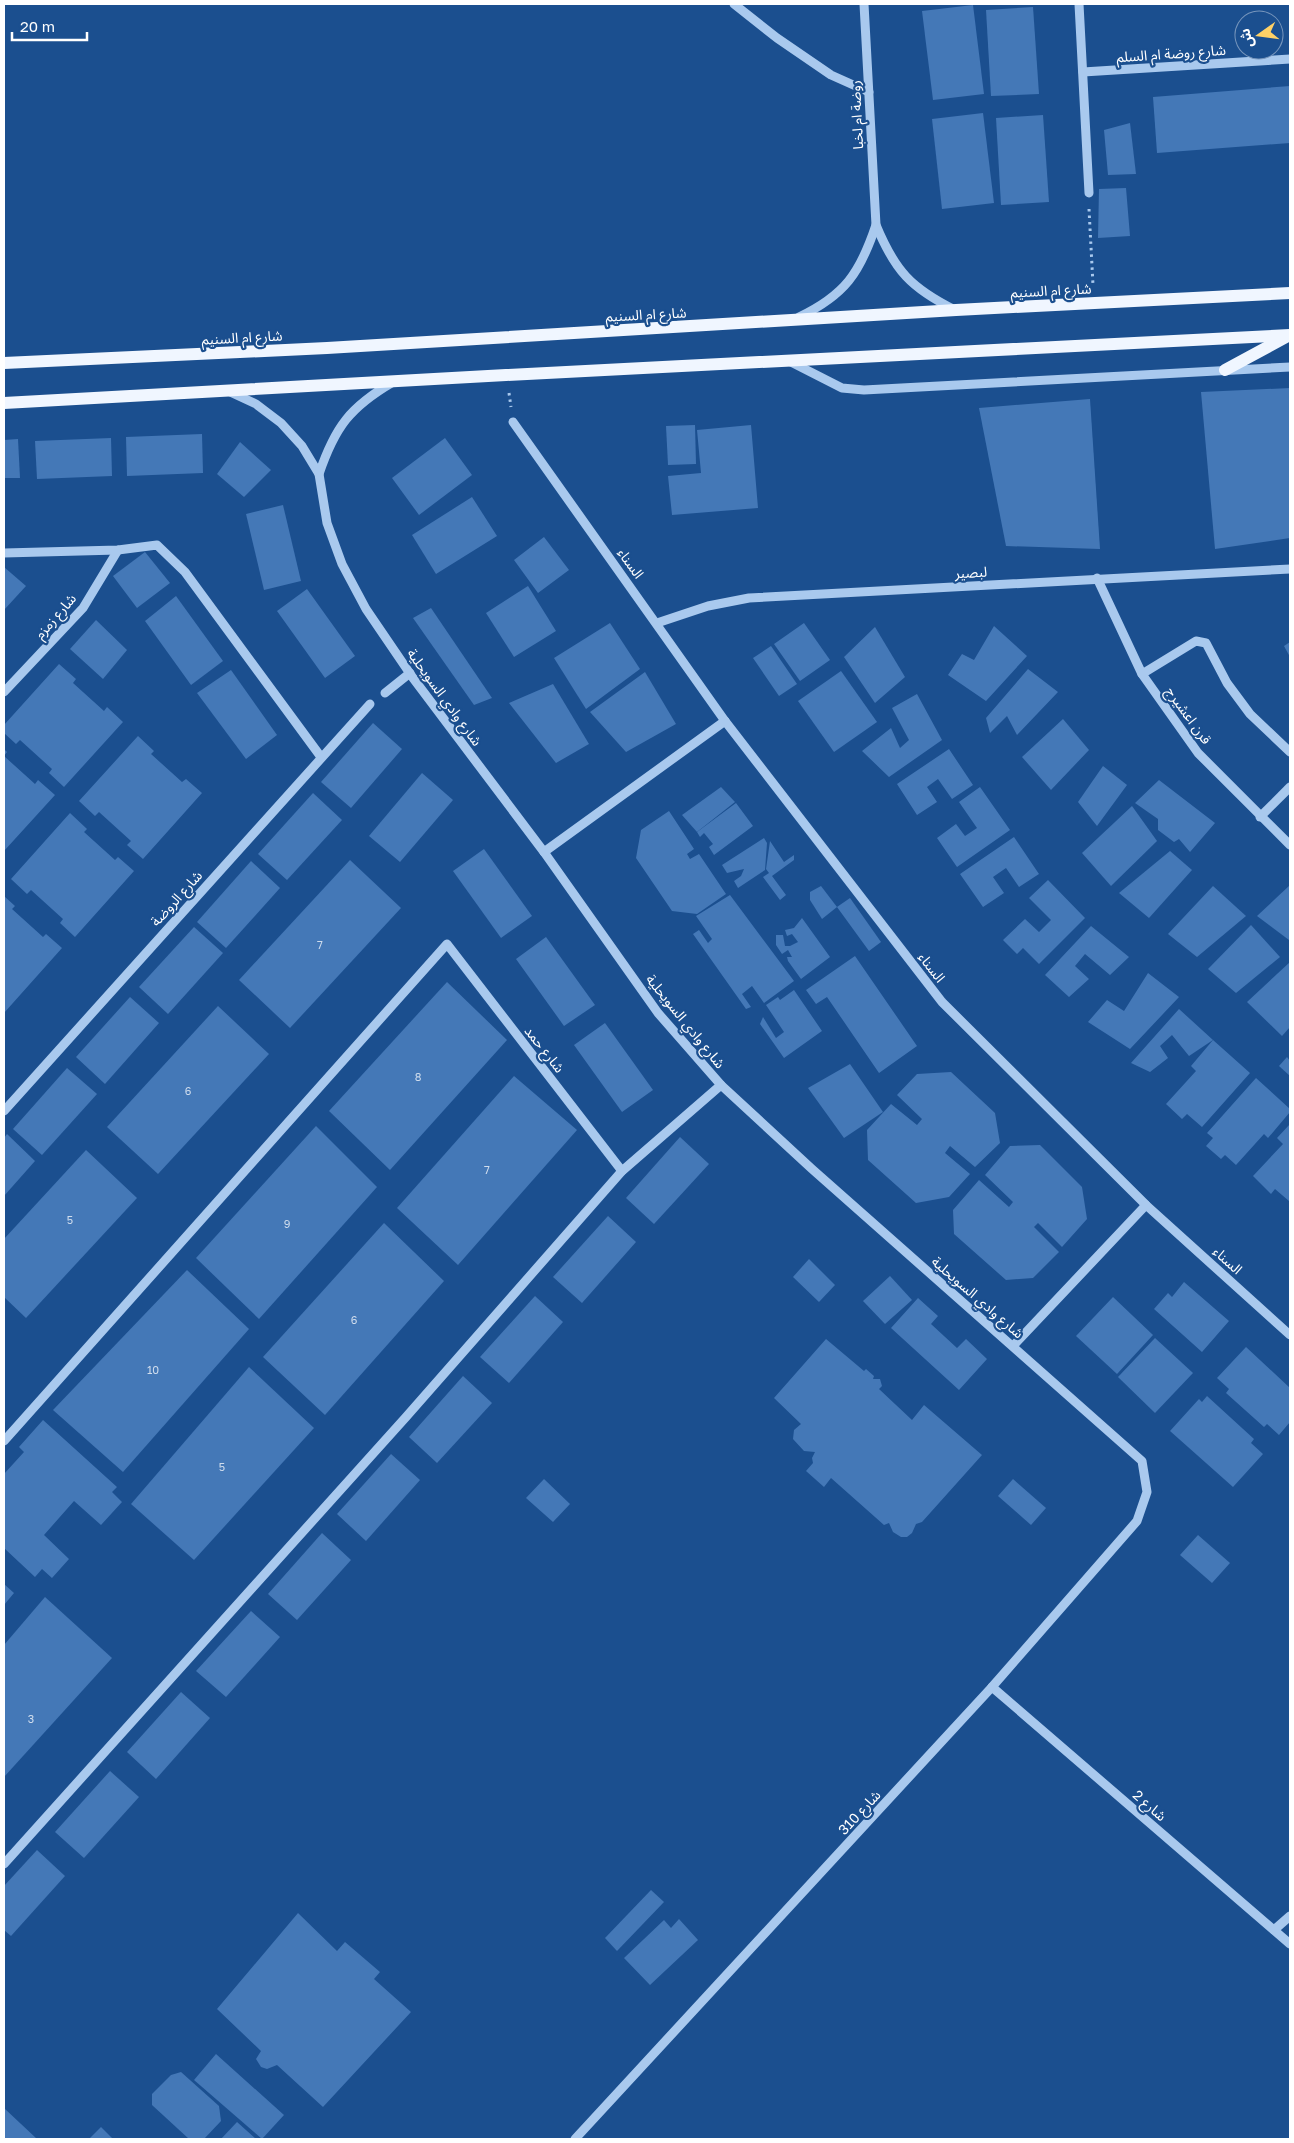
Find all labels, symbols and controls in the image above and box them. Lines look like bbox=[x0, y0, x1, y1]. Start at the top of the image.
scale bar bbox=[12, 10, 88, 42]
north arrow bbox=[1234, 10, 1284, 60]
text: 20 m bbox=[20, 17, 55, 35]
text: ش bbox=[1235, 27, 1256, 50]
street label: شارع روضة ام السلم bbox=[1116, 41, 1227, 68]
street label: روضة ام لخبا bbox=[846, 80, 869, 150]
street label: شارع ام السنيم bbox=[1010, 279, 1092, 304]
street label: شارع ام السنيم bbox=[605, 303, 687, 328]
street label: شارع ام السنيم bbox=[201, 326, 283, 351]
street label: السناء bbox=[614, 544, 648, 582]
street label: لبصير bbox=[953, 563, 988, 582]
street label: شارع زمزم bbox=[31, 590, 82, 644]
street label: شارع وادي السويحلية bbox=[401, 645, 486, 751]
street label: قرن اعشيرج bbox=[1160, 683, 1216, 749]
street label: شارع الروضة bbox=[147, 867, 208, 931]
house number: 7 bbox=[317, 938, 323, 951]
street label: السناء bbox=[915, 949, 949, 985]
street label: شارع وادي السويحلية bbox=[640, 971, 729, 1073]
street label: شارع حمد bbox=[519, 1022, 569, 1078]
house number: 8 bbox=[415, 1070, 422, 1083]
house number: 6 bbox=[185, 1084, 192, 1097]
house number: 7 bbox=[484, 1163, 490, 1176]
house number: 5 bbox=[67, 1213, 73, 1226]
house number: 9 bbox=[284, 1217, 290, 1230]
street label: السناء bbox=[1210, 1242, 1246, 1278]
street label: شارع وادي السويحلية bbox=[927, 1253, 1027, 1344]
house number: 6 bbox=[351, 1313, 358, 1326]
house number: 10 bbox=[147, 1363, 159, 1376]
house number: 5 bbox=[219, 1460, 225, 1473]
house number: 3 bbox=[28, 1712, 34, 1725]
street label: شارع 310 bbox=[834, 1786, 886, 1840]
street label: شارع 2 bbox=[1128, 1786, 1170, 1826]

